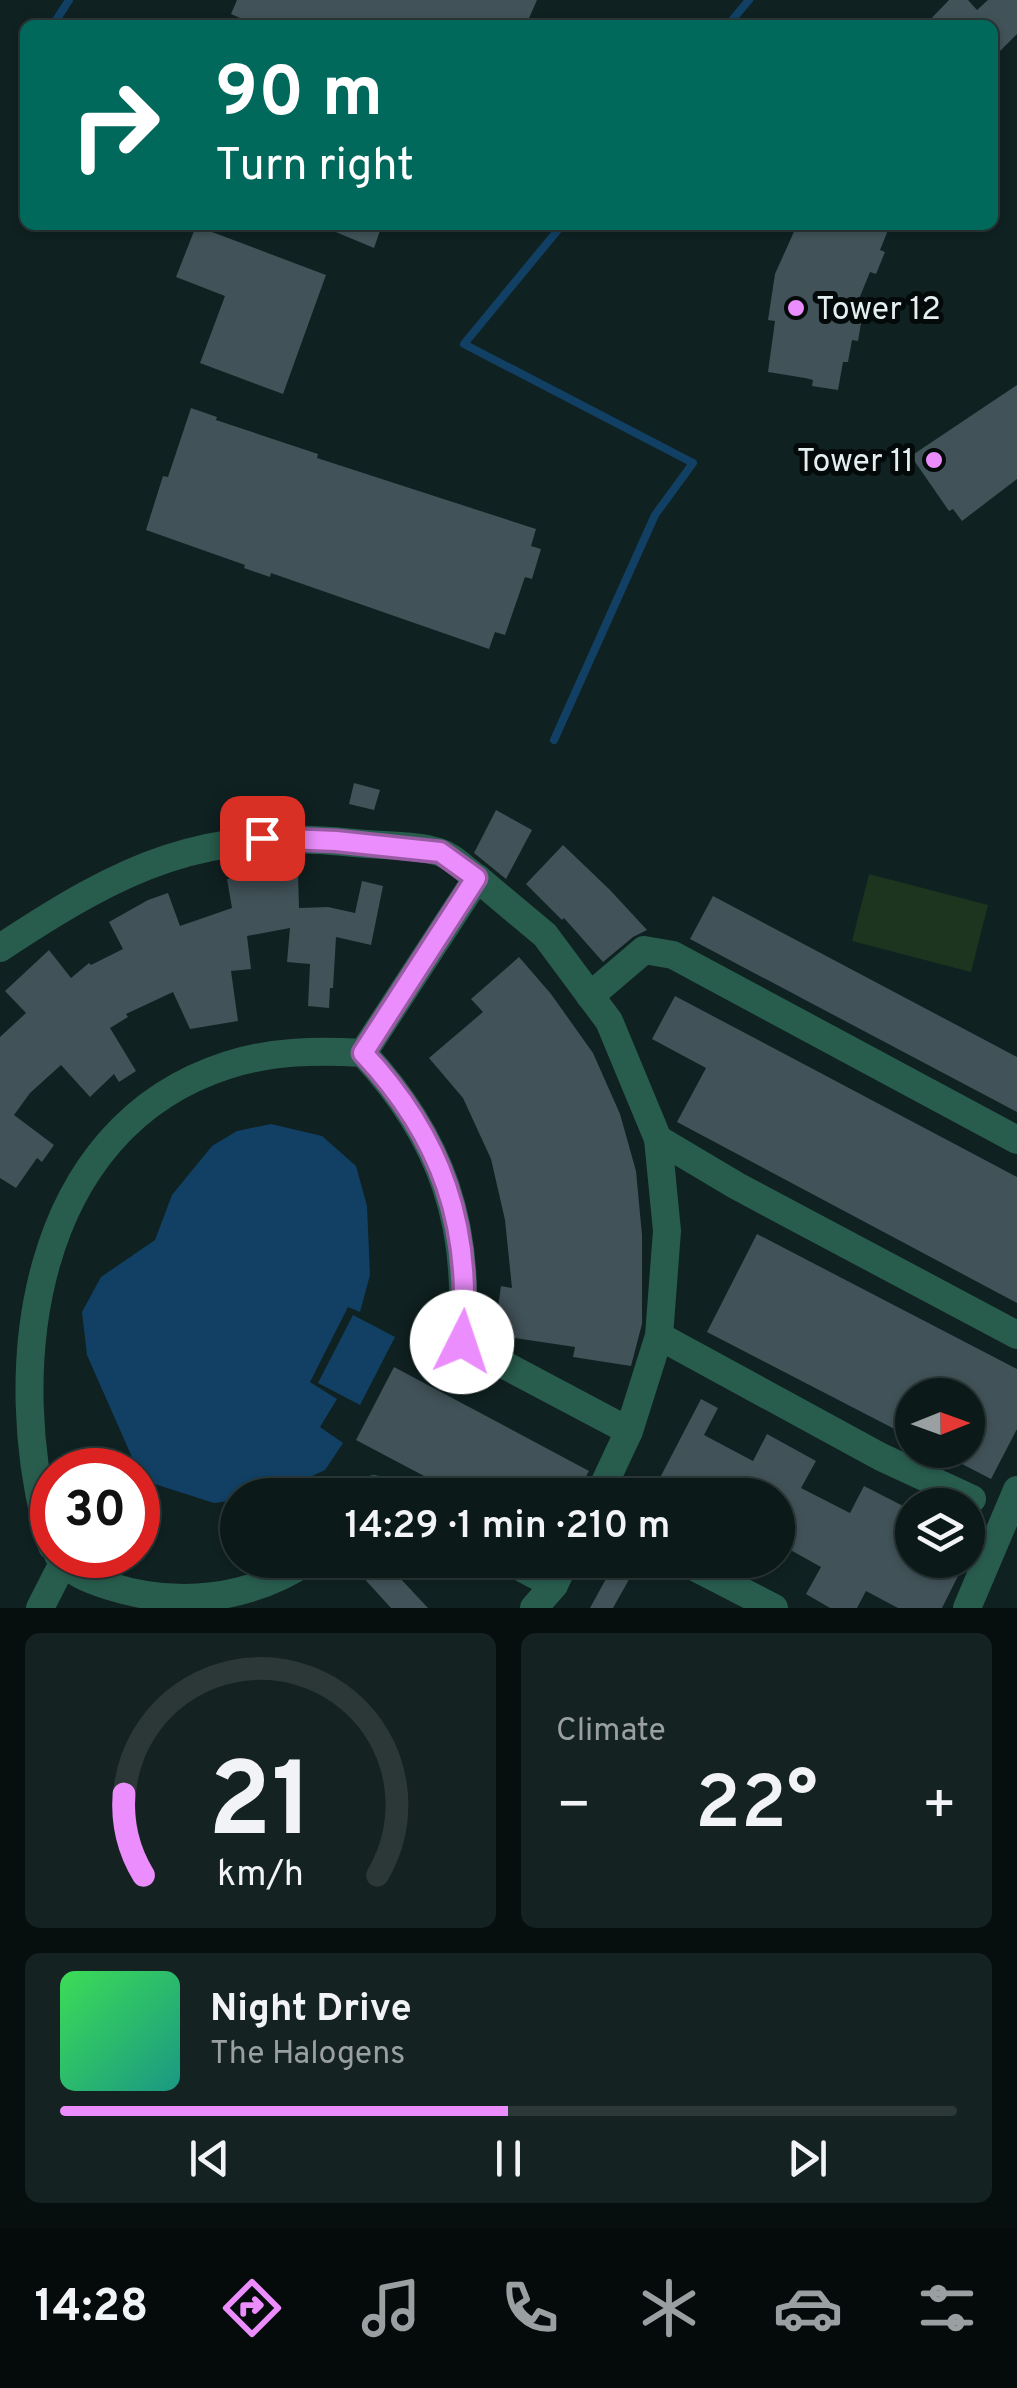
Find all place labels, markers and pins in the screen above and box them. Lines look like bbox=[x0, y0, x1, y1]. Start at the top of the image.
place label: Tower 12 bbox=[816, 291, 941, 331]
marker: Tower 12 bbox=[785, 297, 807, 319]
place label: Tower 11 bbox=[797, 443, 914, 483]
marker: Tower 11 bbox=[923, 449, 945, 471]
pin bbox=[220, 796, 305, 881]

